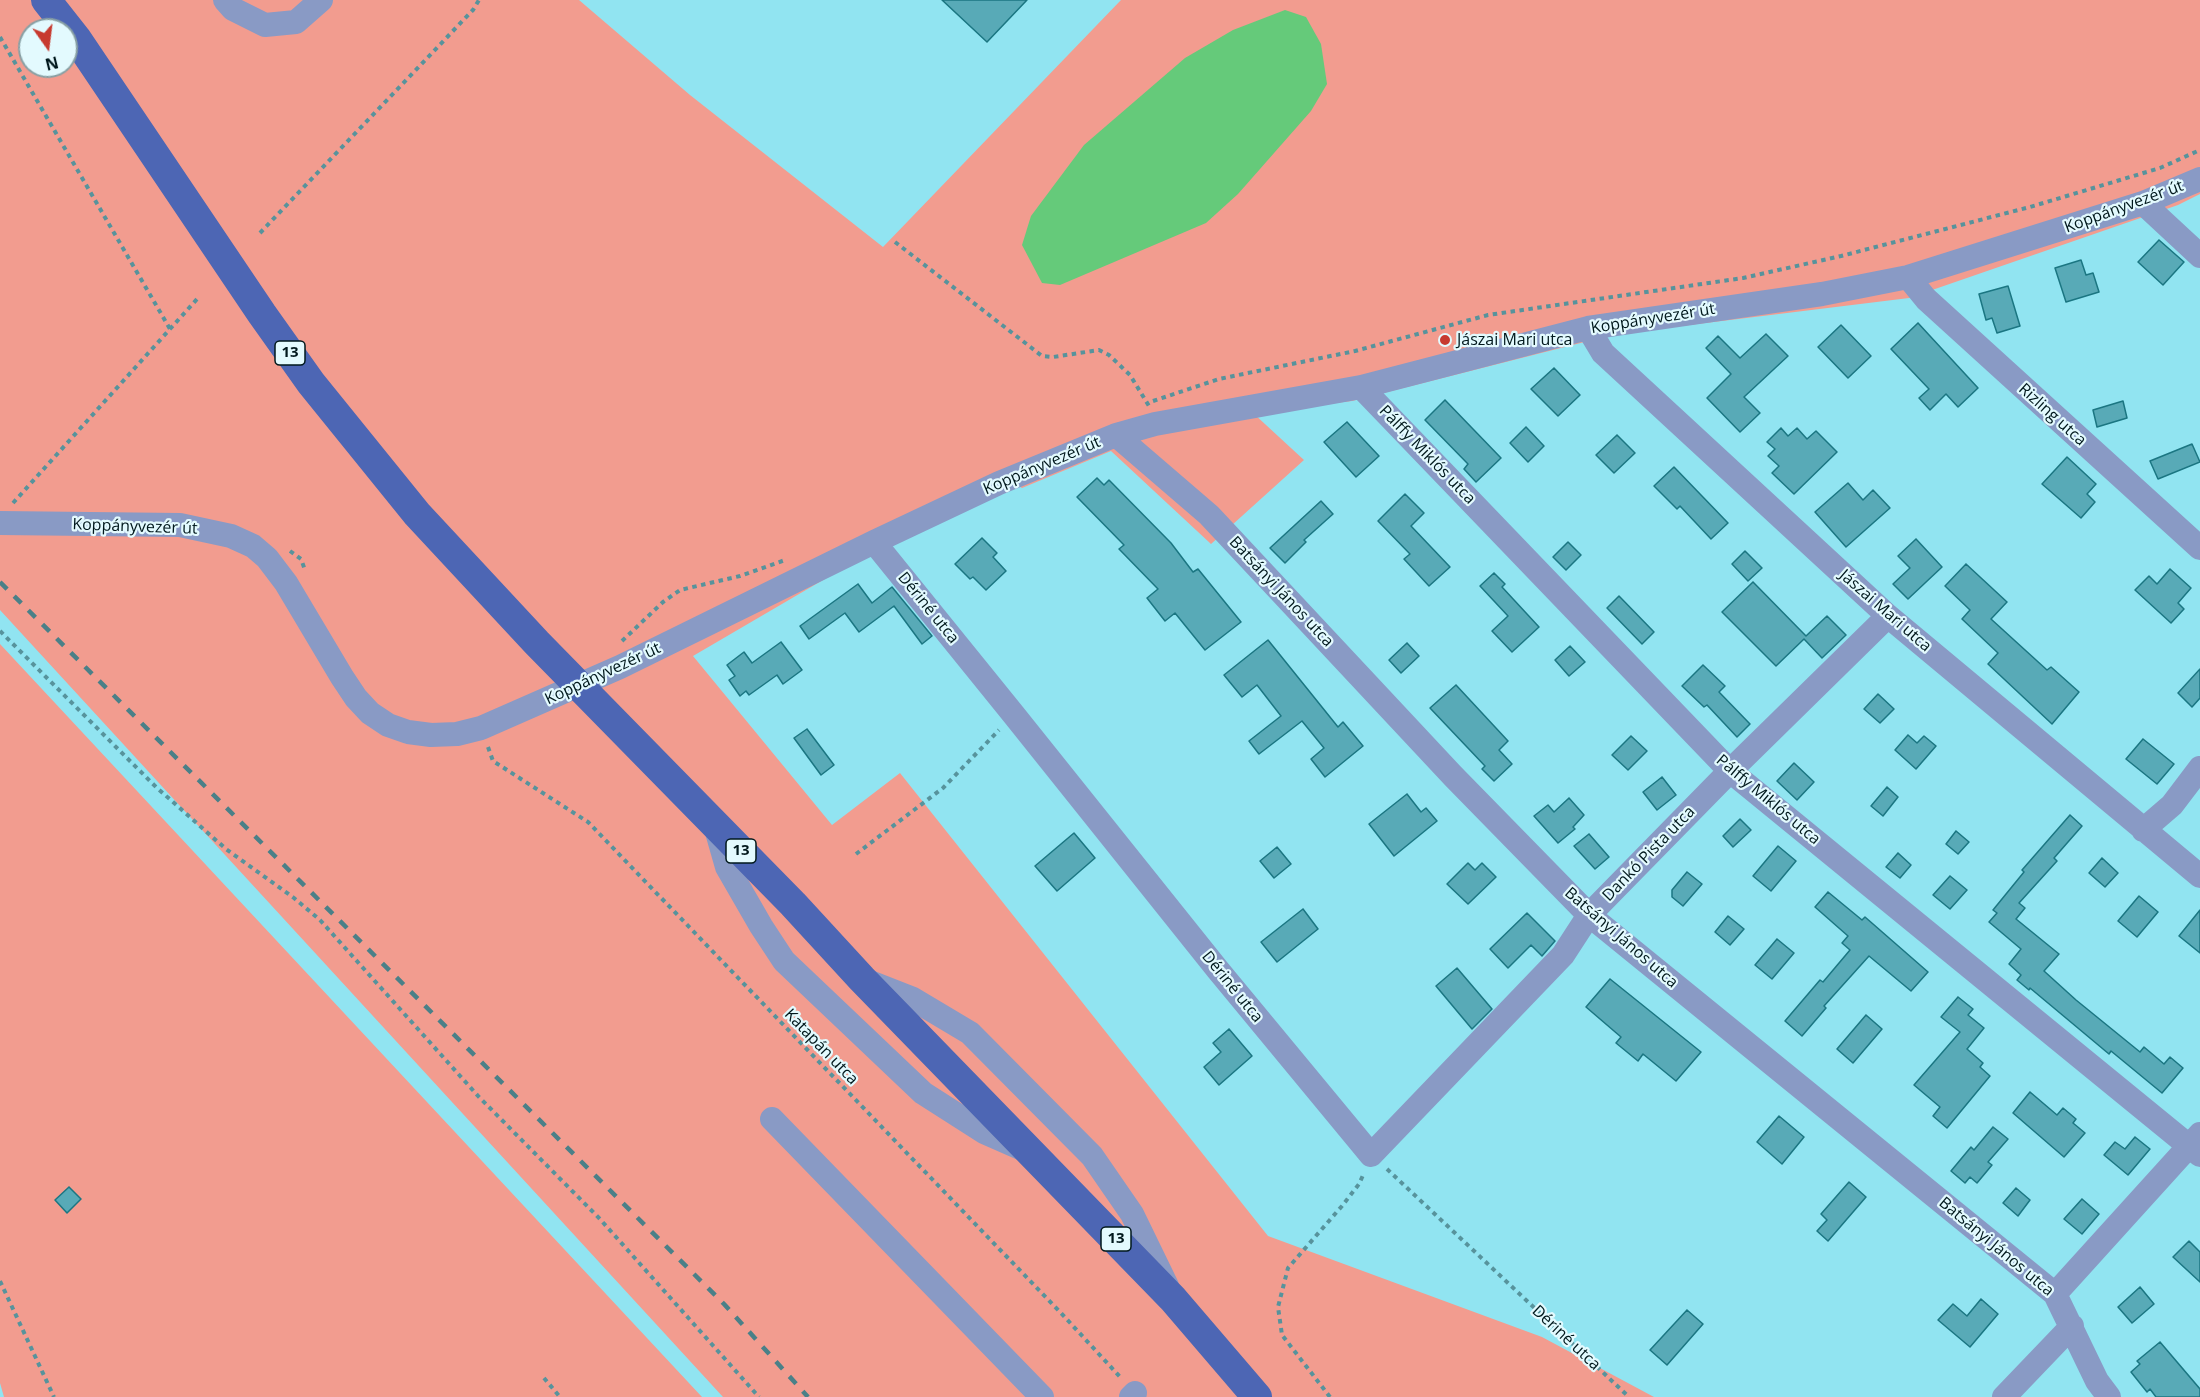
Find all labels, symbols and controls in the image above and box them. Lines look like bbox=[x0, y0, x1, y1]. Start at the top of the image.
north arrow bbox=[18, 18, 78, 78]
text: N bbox=[43, 51, 61, 76]
street label: Koppányvezér út bbox=[2062, 177, 2186, 237]
street label: Koppányvezér út bbox=[1590, 300, 1716, 338]
place label: Jászai Mari utca bbox=[1457, 330, 1572, 350]
marker: Jászai Mari utca bbox=[1438, 333, 1452, 347]
road number: 13 bbox=[275, 341, 305, 365]
street label: Rizling utca bbox=[2014, 380, 2090, 450]
street label: Pálffy Miklós utca bbox=[1375, 402, 1479, 508]
street label: Koppányvezér út bbox=[981, 433, 1103, 499]
street label: Koppányvezér út bbox=[72, 515, 198, 539]
street label: Batsányi János utca bbox=[1225, 533, 1337, 651]
street label: Jászai Mari utca bbox=[1835, 566, 1935, 656]
street label: Dériné utca bbox=[893, 568, 963, 648]
street label: Koppányvezér út bbox=[542, 639, 664, 709]
street label: Pálffy Miklós utca bbox=[1712, 751, 1824, 849]
street label: Dankó Pista utca bbox=[1599, 803, 1699, 905]
road number: 13 bbox=[726, 839, 756, 863]
street label: Batsányi János utca bbox=[1560, 884, 1682, 992]
street label: Dériné utca bbox=[1197, 947, 1267, 1027]
street label: Katapán utca bbox=[780, 1005, 862, 1089]
street label: Batsányi János utca bbox=[1935, 1193, 2057, 1301]
road number: 13 bbox=[1101, 1227, 1131, 1251]
street label: Dériné utca bbox=[1528, 1302, 1604, 1374]

